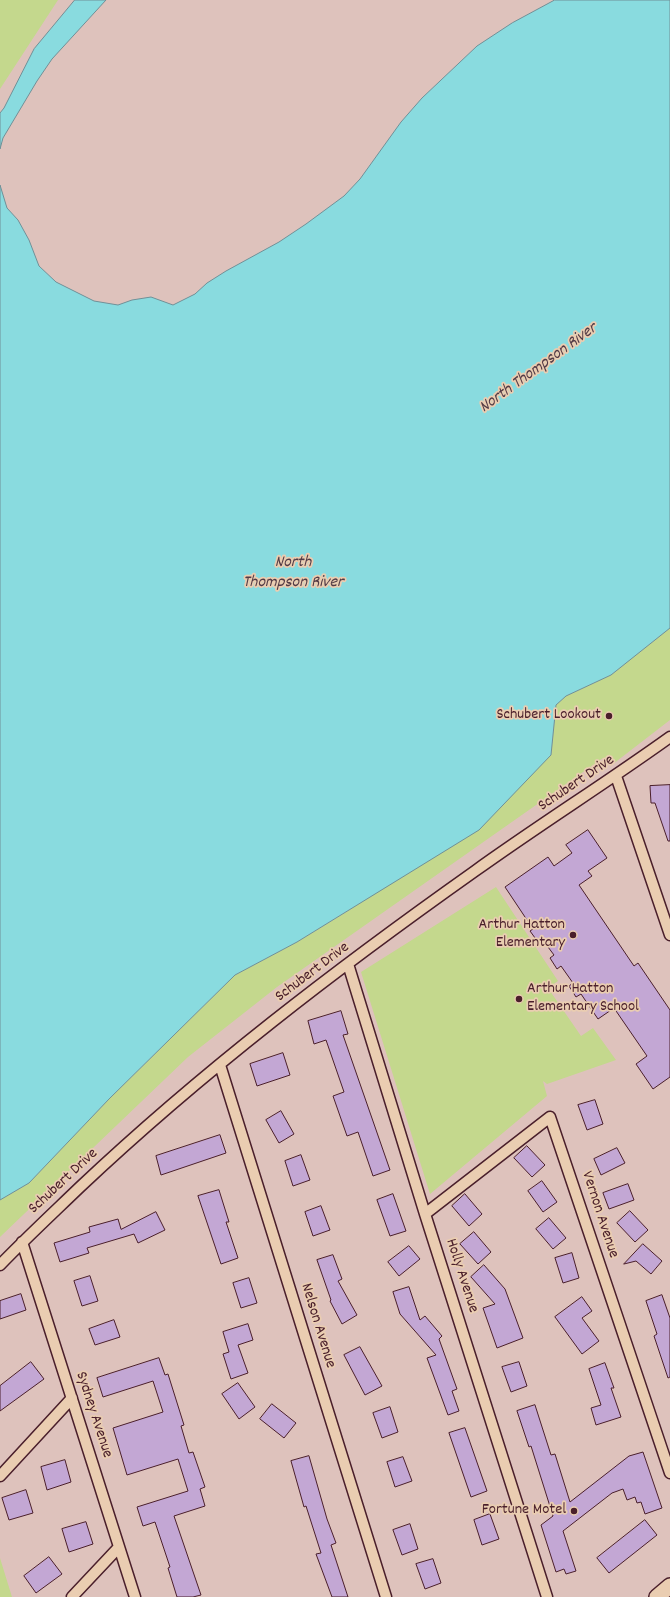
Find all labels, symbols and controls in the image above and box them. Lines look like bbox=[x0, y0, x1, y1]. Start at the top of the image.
water label: North Thompson River bbox=[476, 319, 602, 419]
water label: North Thompson River bbox=[243, 554, 343, 594]
place label: Schubert Lookout bbox=[497, 706, 601, 726]
marker: Schubert Lookout bbox=[604, 711, 614, 721]
street label: Schubert Drive bbox=[535, 751, 619, 817]
place label: Arthur Hatton Elementary bbox=[479, 916, 565, 954]
marker: Arthur Hatton Elementary bbox=[568, 930, 578, 940]
street label: Schubert Drive bbox=[272, 939, 354, 1007]
place label: Arthur Hatton Elementary School bbox=[527, 980, 639, 1018]
marker: Arthur Hatton Elementary School bbox=[514, 994, 524, 1004]
street label: Schubert Drive bbox=[25, 1145, 103, 1219]
street label: Vernon Avenue bbox=[576, 1169, 622, 1261]
street label: Holly Avenue bbox=[440, 1236, 482, 1316]
street label: Nelson Avenue bbox=[295, 1281, 339, 1371]
street label: Sydney Avenue bbox=[70, 1370, 116, 1460]
place label: Fortune Motel bbox=[482, 1501, 566, 1521]
marker: Fortune Motel bbox=[569, 1506, 579, 1516]

